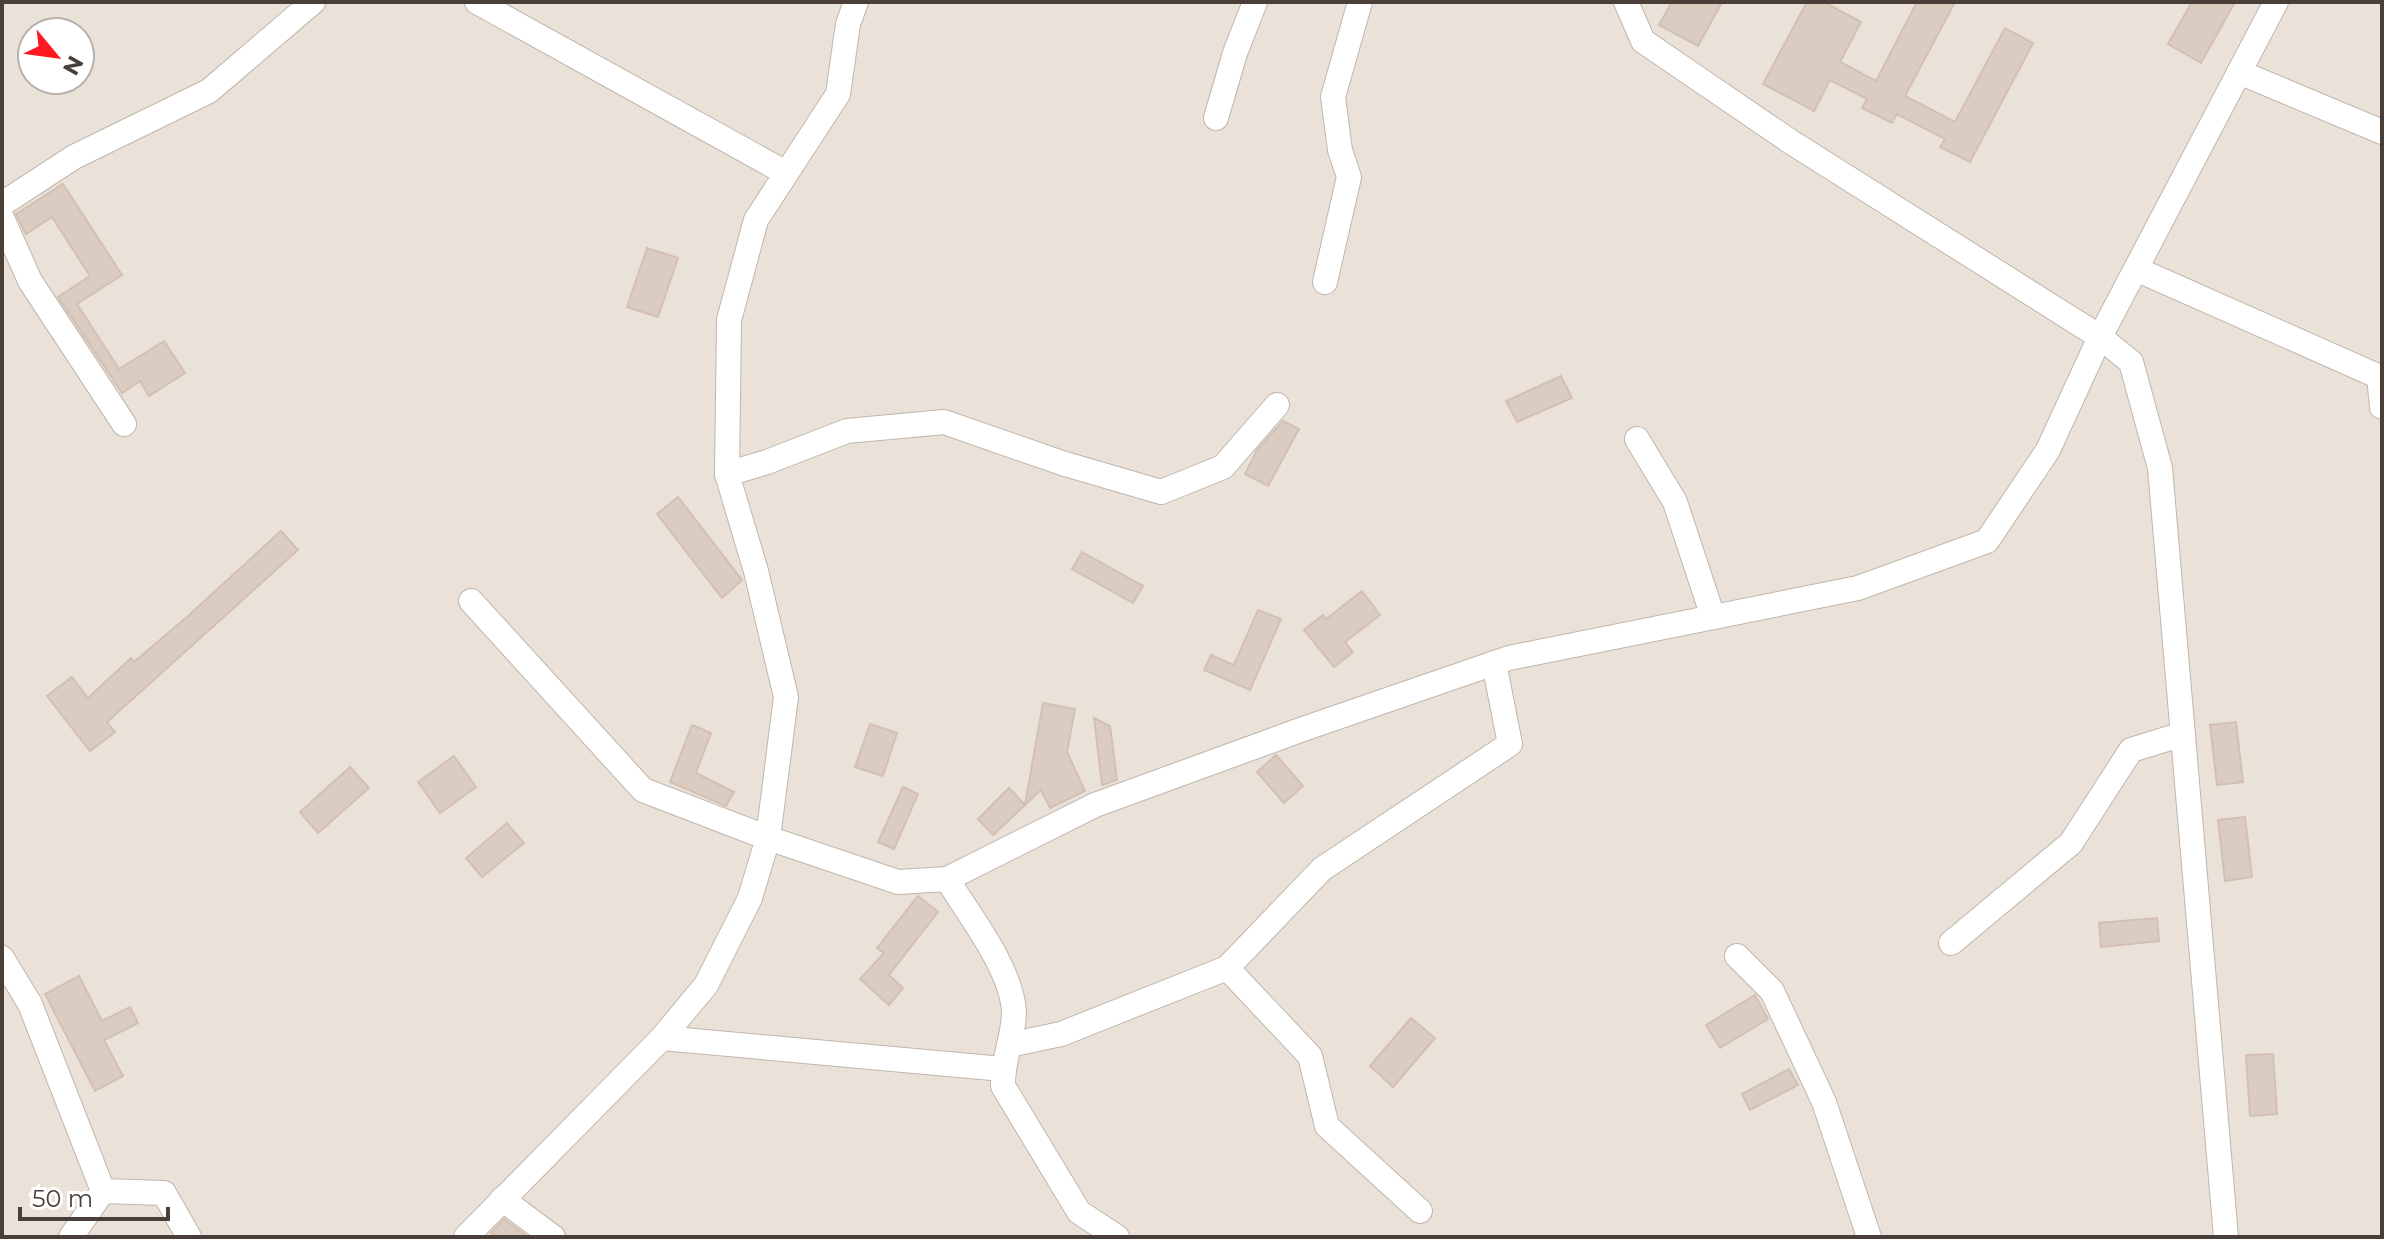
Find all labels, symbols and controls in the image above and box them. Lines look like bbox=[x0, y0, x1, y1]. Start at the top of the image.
north arrow bbox=[16, 16, 96, 96]
text: N bbox=[57, 51, 89, 80]
scale bar bbox=[20, 1171, 168, 1221]
text: 50 m bbox=[32, 1184, 93, 1213]

